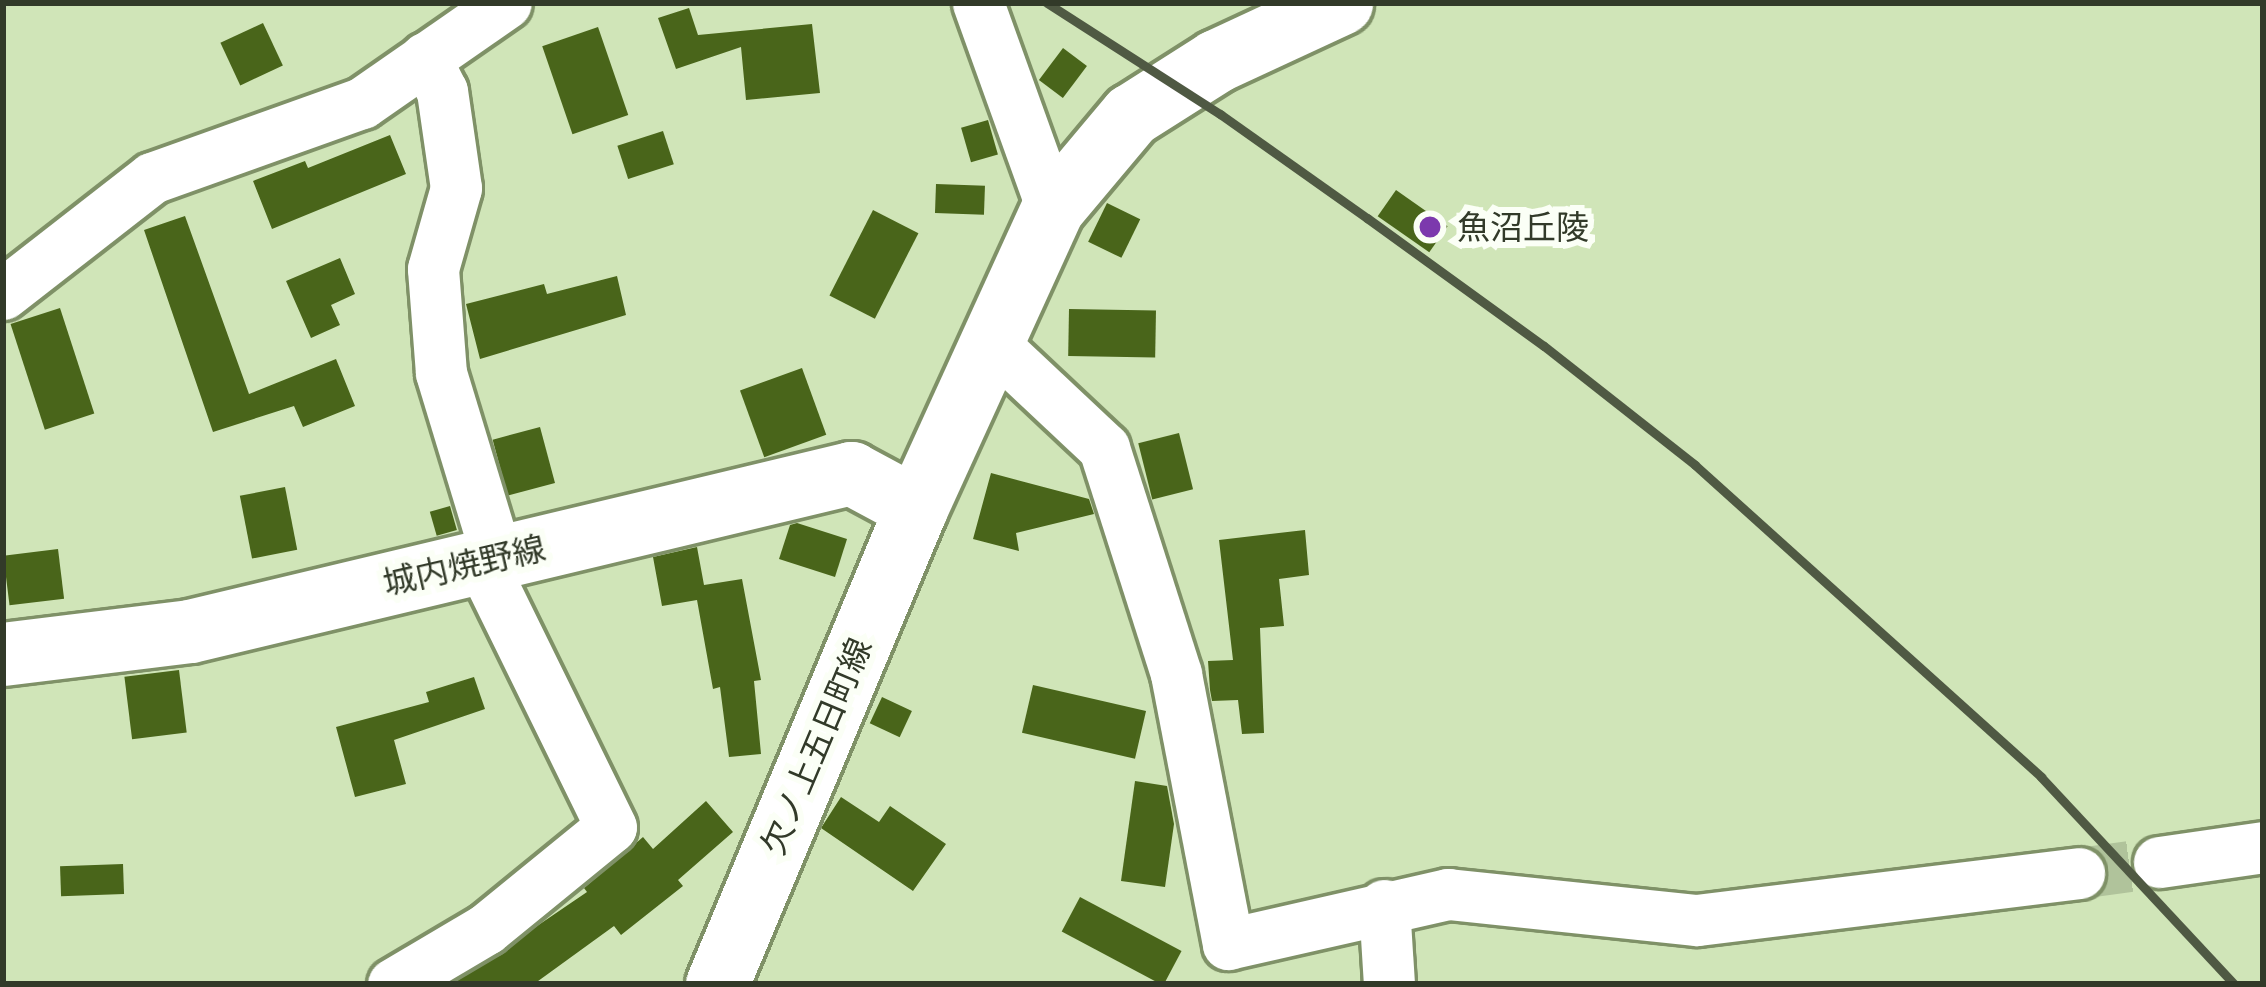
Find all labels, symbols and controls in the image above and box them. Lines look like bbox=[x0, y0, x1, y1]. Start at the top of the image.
place label: 魚沼丘陵 bbox=[1457, 207, 1589, 247]
marker: 魚沼丘陵 bbox=[1414, 211, 1446, 243]
street label: 城内焼野線 bbox=[379, 527, 549, 603]
street label: 欠ノ上五日町線 bbox=[753, 632, 879, 860]

